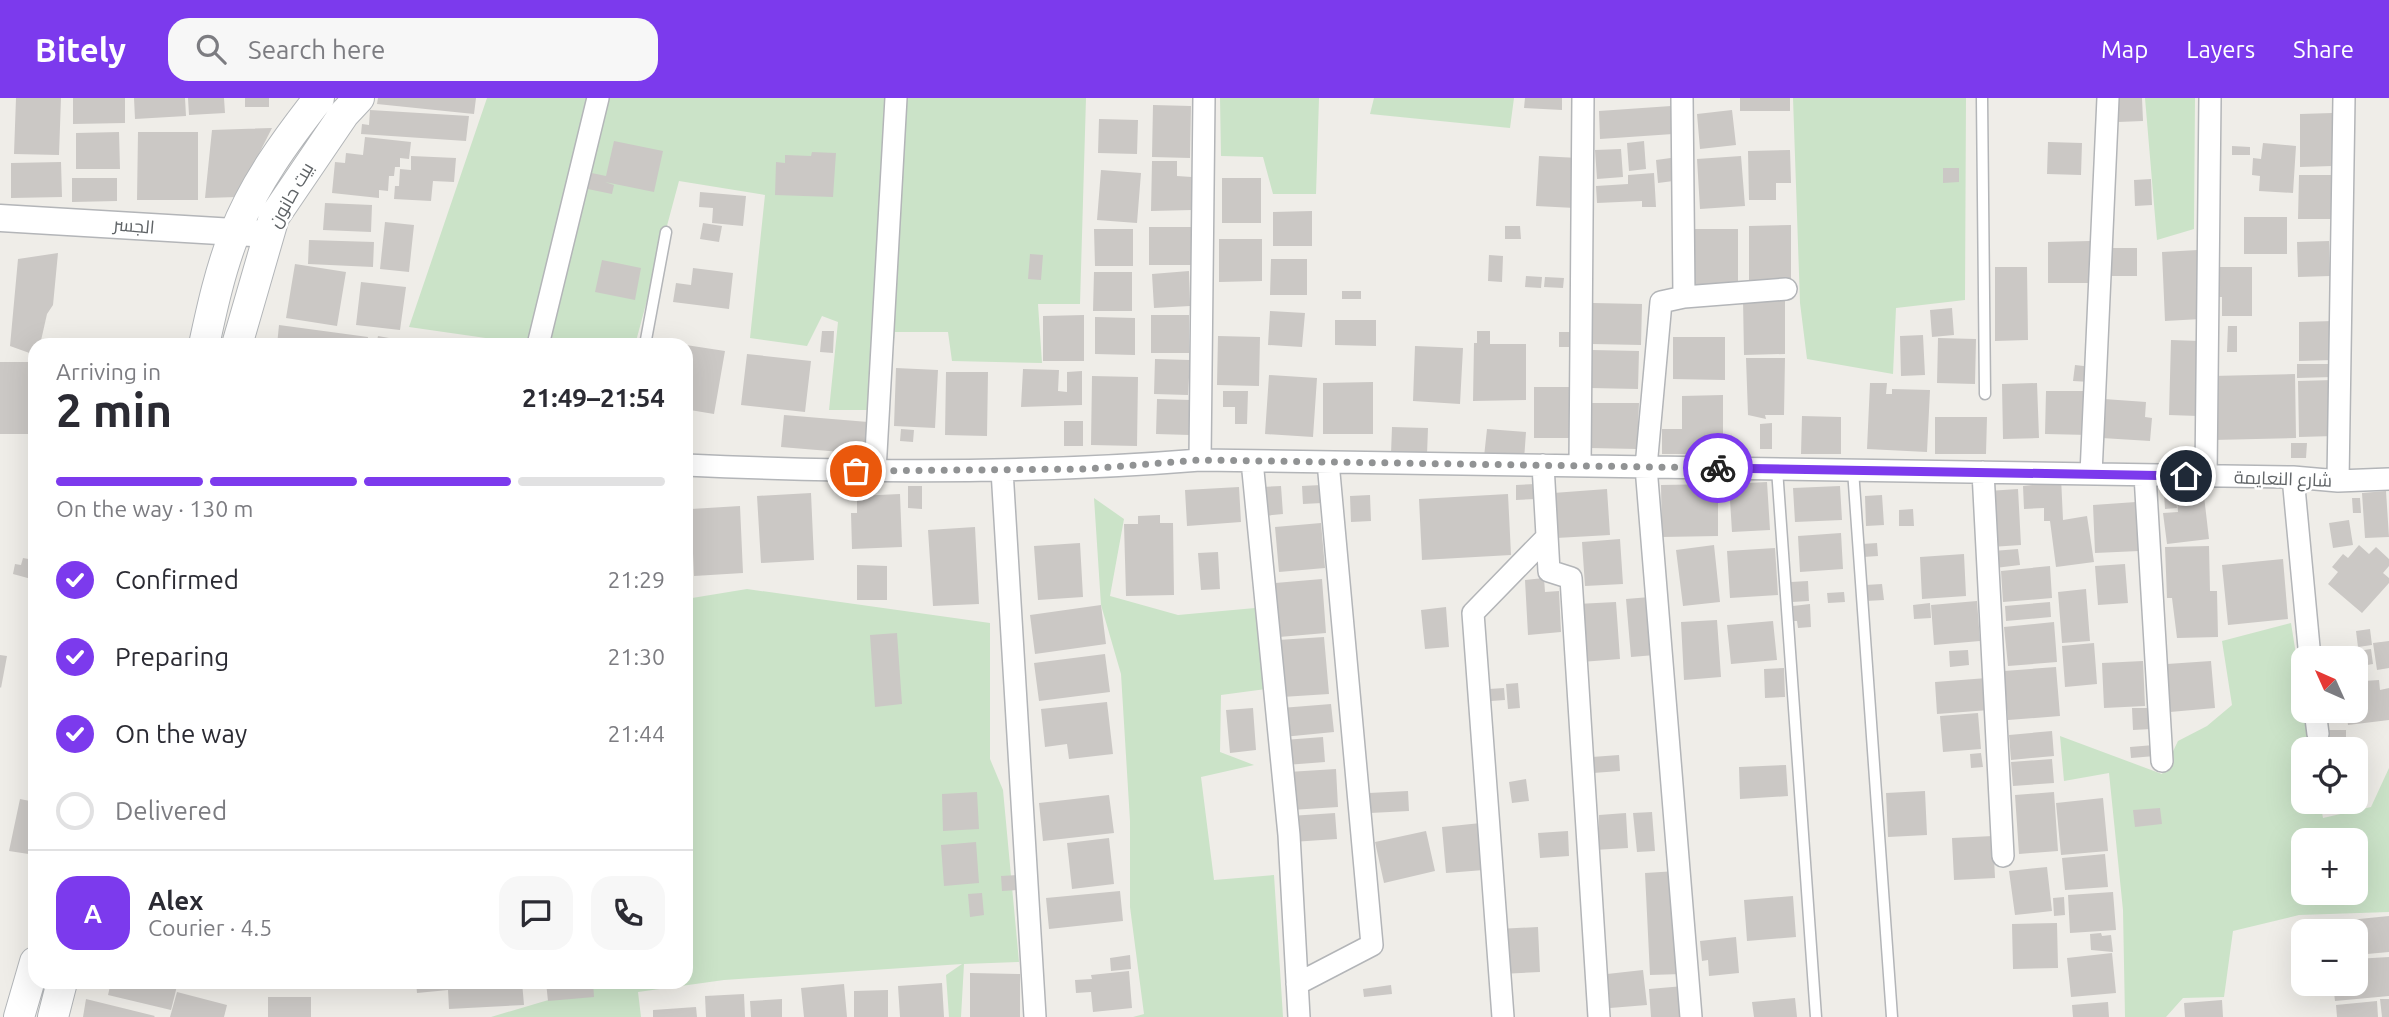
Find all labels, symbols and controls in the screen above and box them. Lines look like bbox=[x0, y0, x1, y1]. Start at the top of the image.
search box bbox=[168, 18, 658, 81]
icon: search bbox=[192, 30, 230, 68]
text: Bitely bbox=[35, 31, 126, 68]
text: Search here bbox=[248, 35, 385, 64]
text: Map bbox=[2101, 36, 2148, 63]
text: Layers bbox=[2186, 36, 2255, 63]
text: Share bbox=[2293, 36, 2354, 63]
street label: بيت حانون bbox=[264, 159, 318, 231]
street label: الجسر bbox=[112, 213, 155, 239]
text: Arriving in bbox=[56, 359, 161, 384]
text: 21:49–21:54 bbox=[522, 383, 665, 412]
text: 2 min bbox=[56, 384, 172, 436]
courier bbox=[1683, 433, 1753, 503]
pin bbox=[826, 441, 886, 501]
pin bbox=[2156, 446, 2216, 506]
icon: bike bbox=[1699, 449, 1737, 487]
icon: bag bbox=[837, 452, 875, 490]
icon: home bbox=[2167, 457, 2205, 495]
street label: شارع النعايمة bbox=[2234, 466, 2332, 493]
text: On the way · 130 m bbox=[56, 496, 253, 521]
icon: check bbox=[56, 561, 94, 599]
text: Confirmed bbox=[115, 565, 239, 594]
text: 21:29 bbox=[607, 567, 665, 592]
icon: check bbox=[56, 638, 94, 676]
text: Preparing bbox=[115, 642, 229, 671]
text: 21:30 bbox=[607, 644, 665, 669]
north arrow bbox=[2291, 646, 2368, 723]
map controls bbox=[2291, 646, 2368, 996]
icon: check bbox=[56, 715, 94, 753]
text: On the way bbox=[115, 719, 247, 748]
text: 21:44 bbox=[607, 721, 665, 746]
button: locate bbox=[2291, 737, 2368, 814]
text: Delivered bbox=[115, 796, 227, 825]
button: + bbox=[2291, 828, 2368, 905]
button: chat bbox=[499, 876, 573, 950]
button: phone bbox=[591, 876, 665, 950]
text: Alex bbox=[148, 886, 203, 915]
text: A bbox=[84, 899, 102, 928]
text: Courier · 4.5 bbox=[148, 915, 272, 940]
button: − bbox=[2291, 919, 2368, 996]

